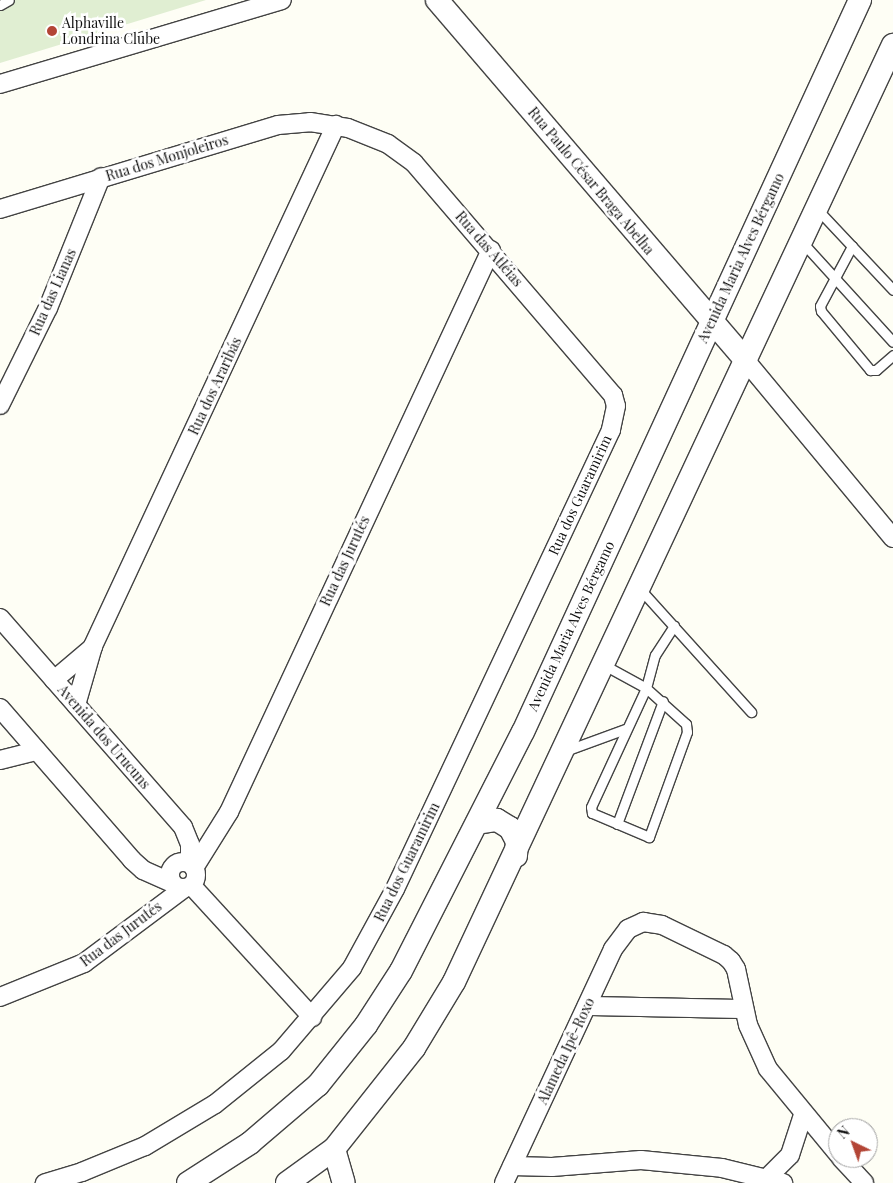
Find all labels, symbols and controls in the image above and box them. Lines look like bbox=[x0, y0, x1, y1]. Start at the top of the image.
place label: Alphaville Londrina Clube bbox=[62, 15, 160, 48]
marker: Alphaville Londrina Clube bbox=[46, 25, 58, 37]
street label: Rua Paulo César Braga Abelha bbox=[524, 104, 658, 258]
street label: Rua dos Monjoleiros bbox=[104, 131, 230, 185]
street label: Avenida Maria Alves Bérgamo bbox=[694, 170, 788, 346]
street label: Rua das Atléias bbox=[452, 208, 526, 290]
street label: Rua das Lianas bbox=[26, 246, 80, 338]
street label: Rua dos Araribás bbox=[185, 334, 245, 438]
street label: Rua dos Guaramirim bbox=[545, 432, 615, 558]
street label: Rua das Jurutés bbox=[317, 513, 373, 609]
street label: Avenida Maria Alves Bérgamo bbox=[524, 538, 618, 714]
street label: Avenida dos Urucuns bbox=[54, 681, 154, 793]
street label: Rua dos Guaramirim bbox=[371, 800, 443, 924]
street label: Rua das Jurutés bbox=[77, 898, 165, 970]
street label: Alameda Ipê-Roxo bbox=[534, 995, 598, 1107]
north arrow bbox=[828, 1118, 878, 1168]
text: N bbox=[833, 1122, 853, 1143]

